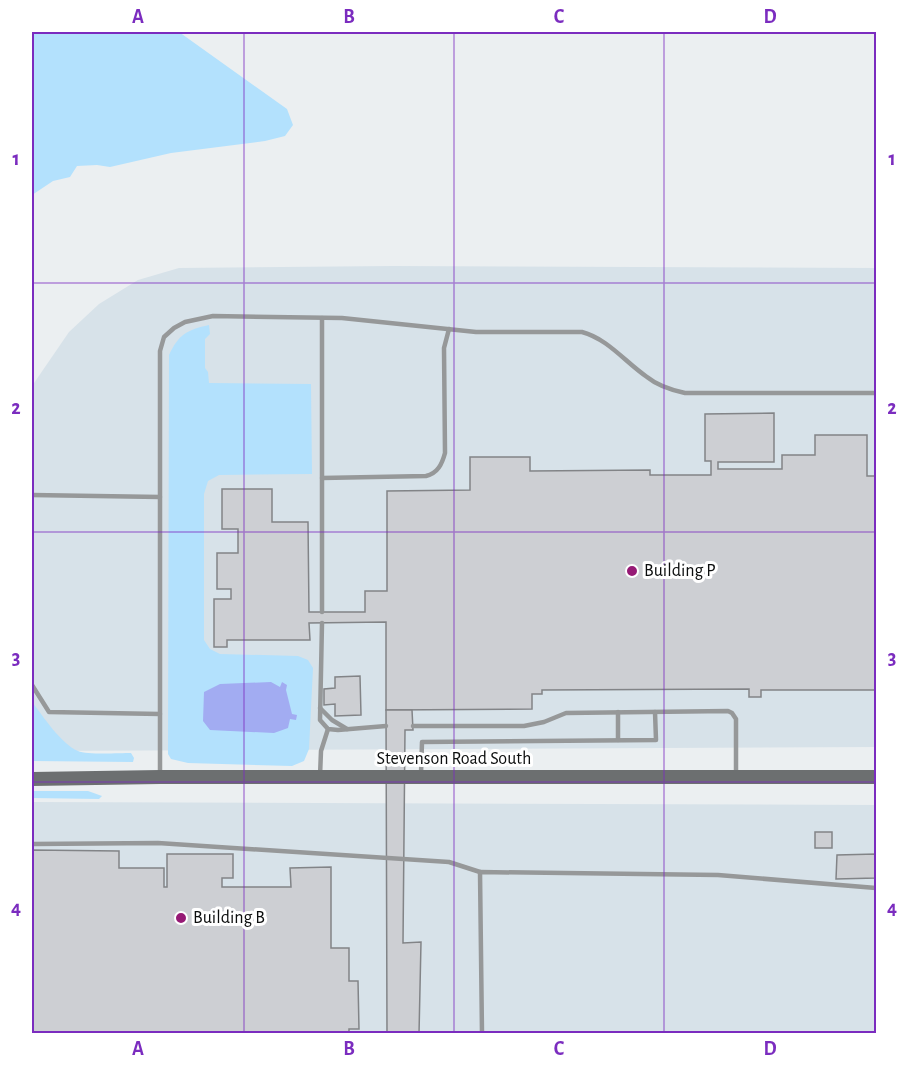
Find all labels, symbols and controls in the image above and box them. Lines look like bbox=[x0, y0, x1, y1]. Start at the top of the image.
text: A bbox=[132, 7, 144, 27]
text: B bbox=[343, 7, 355, 27]
text: C bbox=[554, 7, 565, 27]
text: D bbox=[763, 7, 777, 27]
text: 1 bbox=[12, 149, 20, 169]
text: 1 bbox=[888, 149, 896, 169]
text: 2 bbox=[11, 398, 21, 418]
text: 2 bbox=[887, 398, 897, 418]
place label: Building P bbox=[644, 562, 716, 580]
marker: Building P bbox=[625, 564, 639, 578]
text: 3 bbox=[12, 648, 20, 668]
text: 3 bbox=[888, 648, 896, 668]
street label: Stevenson Road South bbox=[377, 750, 531, 768]
text: 4 bbox=[11, 898, 21, 918]
text: 4 bbox=[887, 898, 897, 918]
place label: Building B bbox=[193, 909, 265, 927]
marker: Building B bbox=[174, 911, 188, 925]
text: A bbox=[132, 1039, 144, 1059]
text: B bbox=[343, 1039, 355, 1059]
text: C bbox=[554, 1039, 565, 1059]
text: D bbox=[763, 1039, 777, 1059]

